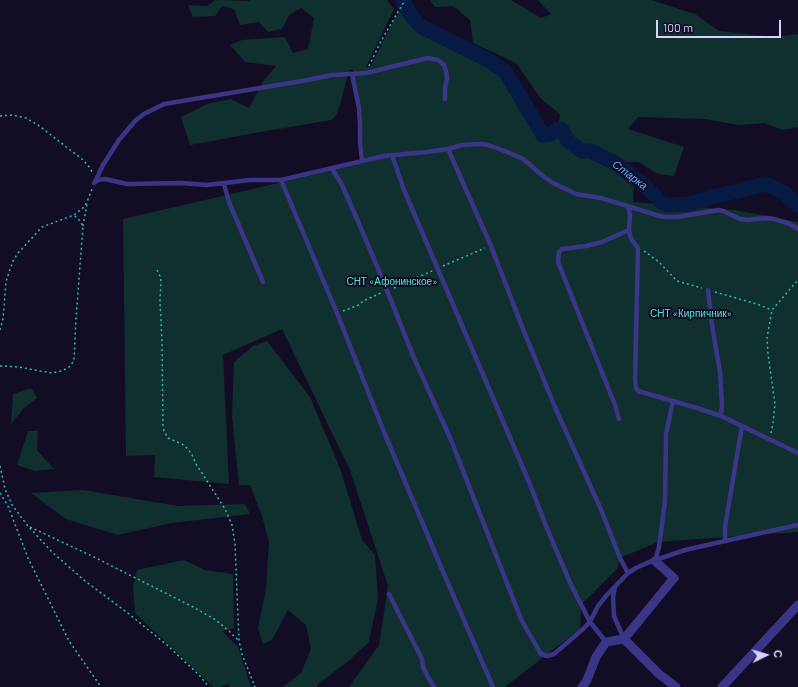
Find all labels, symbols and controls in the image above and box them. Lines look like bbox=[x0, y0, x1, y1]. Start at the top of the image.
scale bar bbox=[658, 12, 783, 38]
text: 100 m bbox=[663, 20, 693, 34]
water label: Старка bbox=[610, 158, 650, 192]
park label: СНТ «Афонинское» bbox=[346, 276, 438, 288]
park label: СНТ «Кирпичник» bbox=[650, 308, 732, 320]
north arrow bbox=[746, 635, 786, 675]
text: С bbox=[772, 649, 785, 658]

